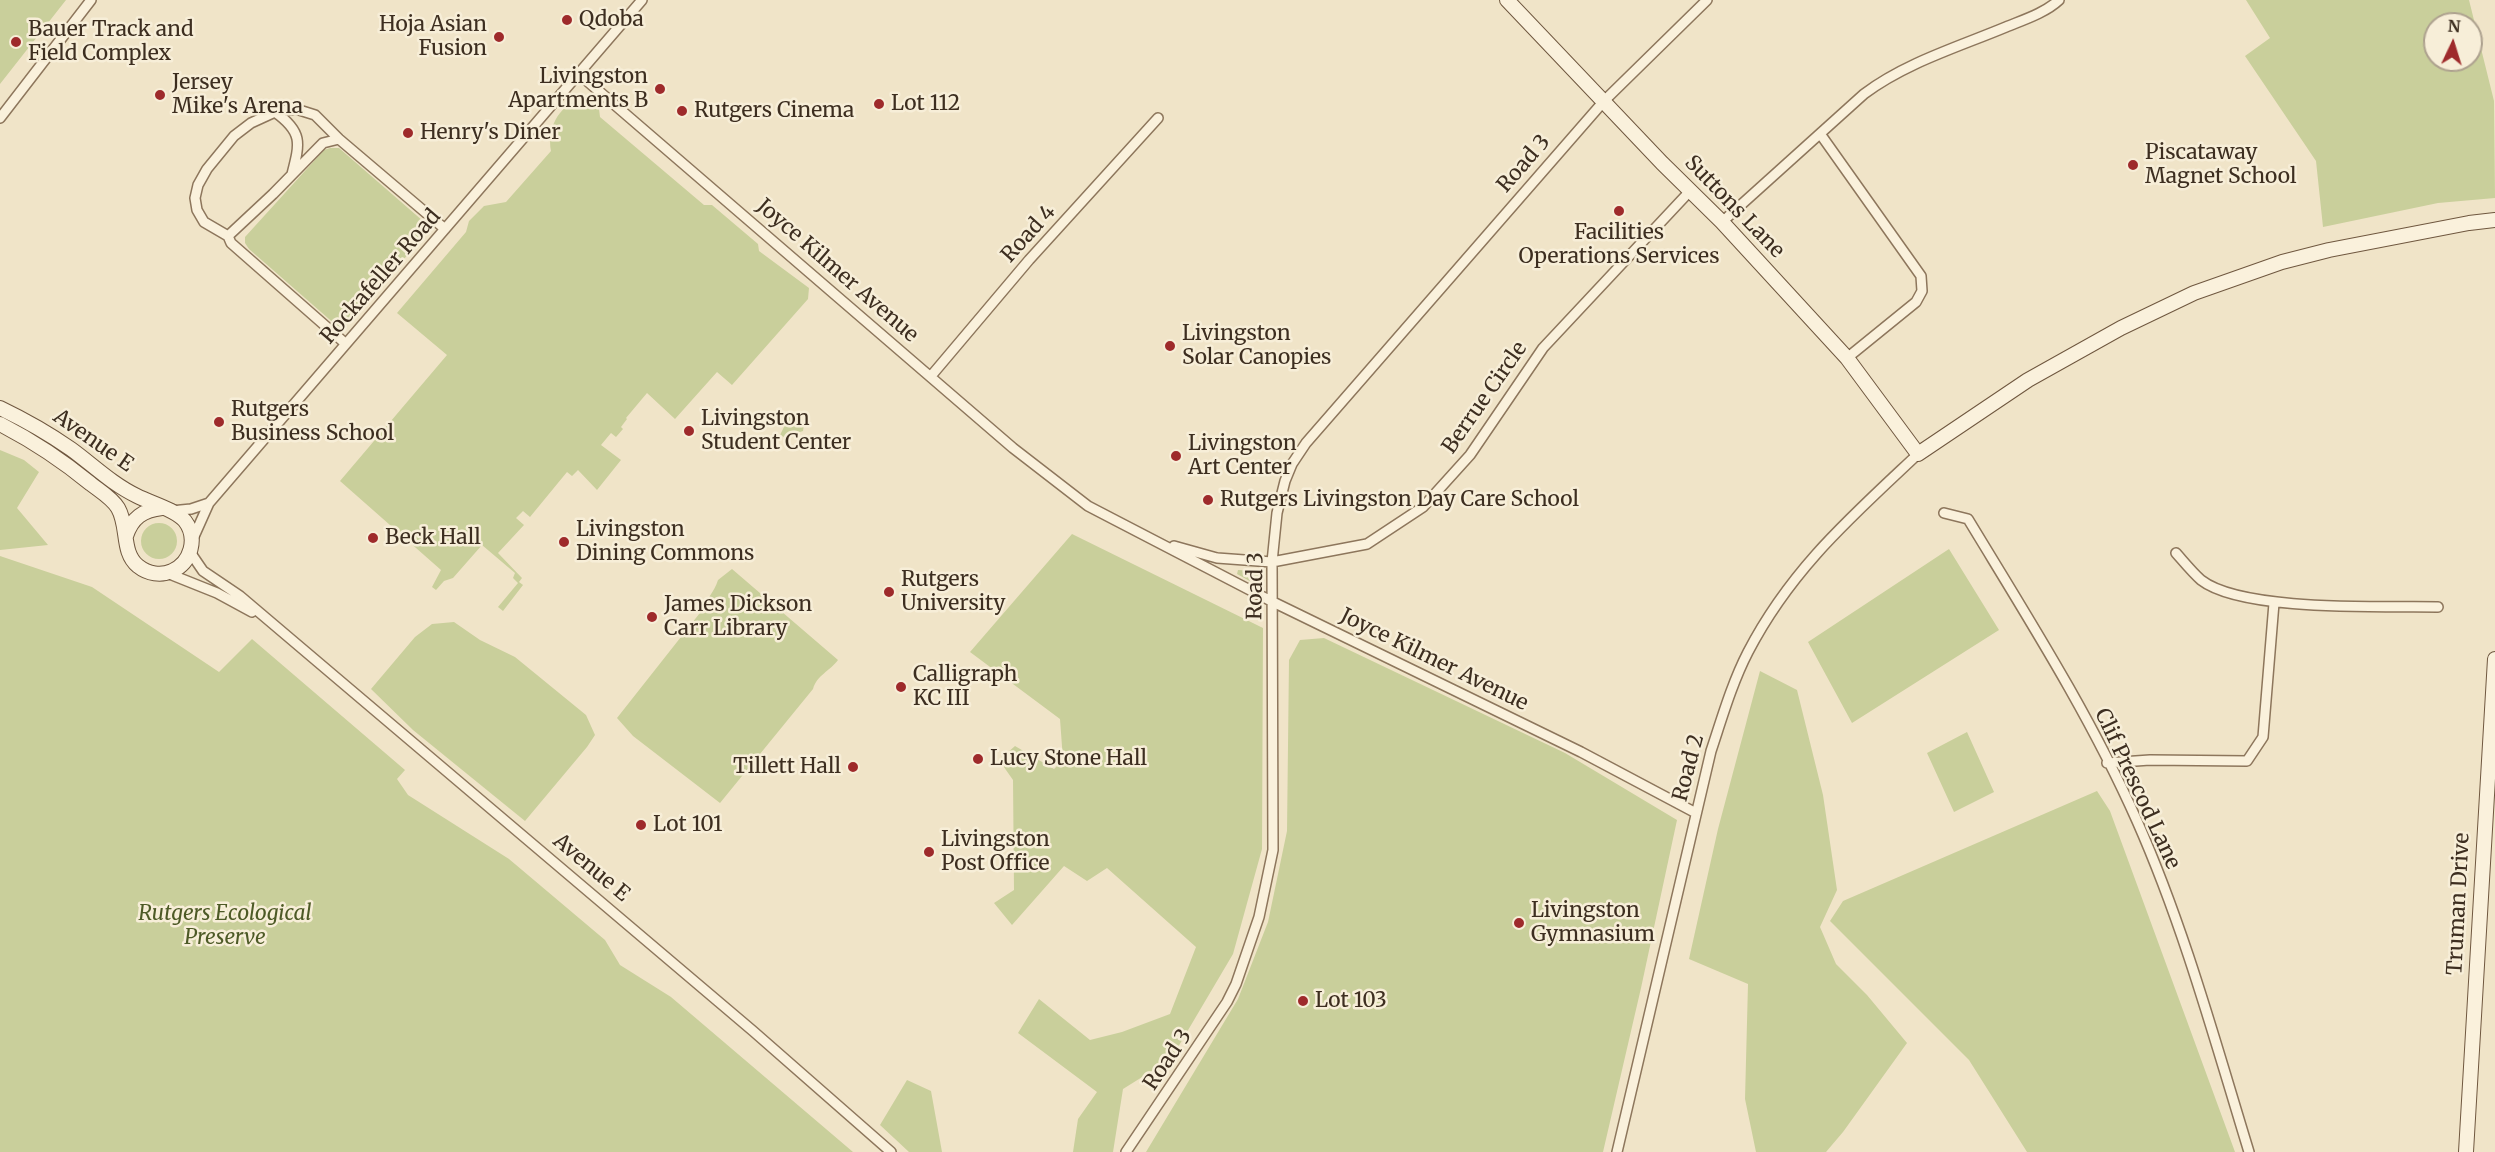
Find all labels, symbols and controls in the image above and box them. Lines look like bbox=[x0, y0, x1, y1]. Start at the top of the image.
place label: Qdoba bbox=[579, 7, 644, 33]
place label: Hoja Asian Fusion bbox=[379, 12, 487, 62]
north arrow bbox=[2423, 12, 2483, 72]
marker: Qdoba bbox=[560, 13, 574, 27]
text: N bbox=[2447, 16, 2461, 36]
place label: Bauer Track and Field Complex bbox=[28, 17, 194, 67]
marker: Hoja Asian Fusion bbox=[492, 30, 506, 44]
marker: Bauer Track and Field Complex bbox=[9, 35, 23, 49]
place label: Livingston Apartments B bbox=[508, 64, 648, 114]
place label: Jersey Mike's Arena bbox=[172, 70, 303, 120]
marker: Livingston Apartments B bbox=[653, 82, 667, 96]
marker: Jersey Mike's Arena bbox=[153, 88, 167, 102]
place label: Lot 112 bbox=[891, 91, 960, 117]
marker: Lot 112 bbox=[872, 97, 886, 111]
place label: Rutgers Cinema bbox=[694, 98, 854, 124]
marker: Rutgers Cinema bbox=[675, 104, 689, 118]
place label: Henry's Diner bbox=[420, 120, 561, 146]
marker: Henry's Diner bbox=[401, 126, 415, 140]
street label: Road 3 bbox=[1492, 130, 1556, 198]
place label: Piscataway Magnet School bbox=[2145, 140, 2296, 190]
street label: Suttons Lane bbox=[1679, 151, 1789, 263]
marker: Piscataway Magnet School bbox=[2126, 158, 2140, 172]
street label: Joyce Kilmer Avenue bbox=[751, 194, 923, 348]
street label: Road 4 bbox=[997, 200, 1061, 268]
marker: Facilities Operations Services bbox=[1612, 204, 1626, 218]
street label: Rockafeller Road bbox=[316, 205, 446, 349]
place label: Facilities Operations Services bbox=[1519, 220, 1719, 270]
place label: Livingston Solar Canopies bbox=[1182, 321, 1331, 371]
street label: Berrue Circle bbox=[1437, 337, 1533, 459]
marker: Livingston Solar Canopies bbox=[1163, 339, 1177, 353]
place label: Rutgers Business School bbox=[231, 397, 394, 447]
street label: Avenue E bbox=[48, 404, 138, 478]
place label: Livingston Student Center bbox=[701, 406, 851, 456]
marker: Rutgers Business School bbox=[212, 415, 226, 429]
marker: Livingston Student Center bbox=[682, 424, 696, 438]
place label: Livingston Art Center bbox=[1188, 431, 1297, 481]
marker: Livingston Art Center bbox=[1169, 449, 1183, 463]
place label: Rutgers Livingston Day Care School bbox=[1220, 487, 1579, 513]
marker: Rutgers Livingston Day Care School bbox=[1201, 493, 1215, 507]
place label: Livingston Dining Commons bbox=[576, 517, 754, 567]
place label: Beck Hall bbox=[385, 525, 481, 551]
marker: Beck Hall bbox=[366, 531, 380, 545]
marker: Livingston Dining Commons bbox=[557, 535, 571, 549]
street label: Road 3 bbox=[1243, 552, 1269, 620]
place label: Rutgers University bbox=[901, 567, 1006, 617]
marker: Rutgers University bbox=[882, 585, 896, 599]
place label: James Dickson Carr Library bbox=[664, 592, 812, 642]
street label: Joyce Kilmer Avenue bbox=[1336, 604, 1532, 716]
marker: James Dickson Carr Library bbox=[645, 610, 659, 624]
place label: Calligraph KC III bbox=[913, 662, 1017, 712]
marker: Calligraph KC III bbox=[894, 680, 908, 694]
street label: Clif Prescod Lane bbox=[2089, 705, 2185, 873]
street label: Road 2 bbox=[1668, 732, 1710, 804]
place label: Lucy Stone Hall bbox=[990, 746, 1147, 772]
marker: Lucy Stone Hall bbox=[971, 752, 985, 766]
place label: Tillett Hall bbox=[733, 754, 841, 780]
marker: Tillett Hall bbox=[846, 760, 860, 774]
place label: Lot 101 bbox=[653, 812, 722, 838]
marker: Lot 101 bbox=[634, 818, 648, 832]
place label: Livingston Post Office bbox=[941, 827, 1050, 877]
street label: Avenue E bbox=[548, 829, 634, 907]
street label: Truman Drive bbox=[2443, 832, 2475, 976]
marker: Livingston Post Office bbox=[922, 845, 936, 859]
place label: Livingston Gymnasium bbox=[1531, 898, 1655, 948]
park label: Rutgers Ecological Preserve bbox=[138, 901, 312, 951]
marker: Livingston Gymnasium bbox=[1512, 916, 1526, 930]
place label: Lot 103 bbox=[1315, 988, 1387, 1014]
marker: Lot 103 bbox=[1296, 994, 1310, 1008]
street label: Road 3 bbox=[1139, 1025, 1197, 1095]

